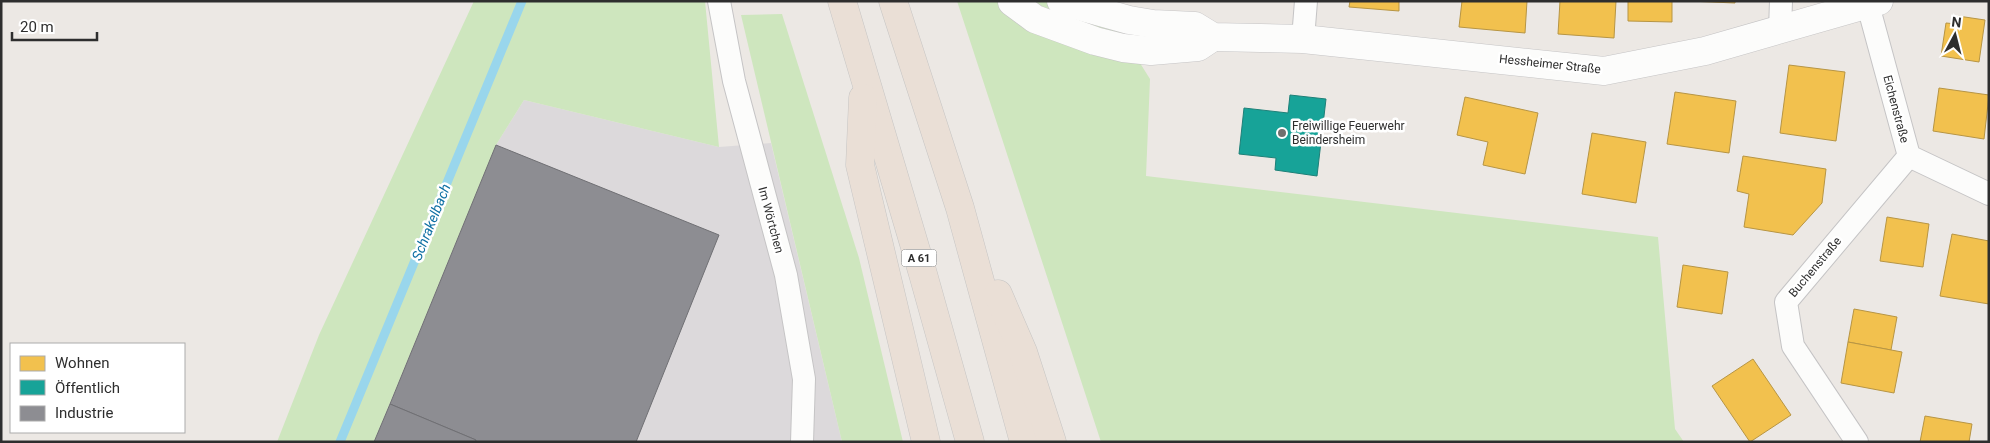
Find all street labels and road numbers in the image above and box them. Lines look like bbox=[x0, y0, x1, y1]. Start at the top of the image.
street label: Hessheimer Straße bbox=[1499, 52, 1601, 76]
street label: Eichenstraße bbox=[1880, 74, 1912, 144]
street label: Im Wörtchen bbox=[755, 185, 787, 255]
street label: Buchenstraße bbox=[1786, 234, 1844, 300]
road number: A 61 bbox=[902, 250, 936, 266]

